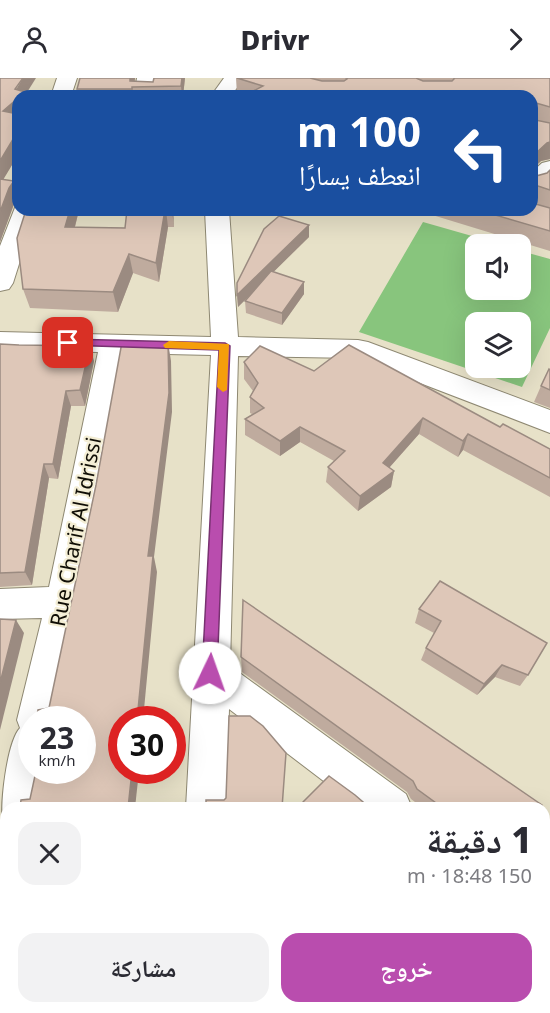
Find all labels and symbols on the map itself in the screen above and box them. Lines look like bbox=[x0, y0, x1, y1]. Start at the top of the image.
pin bbox=[42, 317, 93, 368]
street label: Rue Charif Al Idrissi bbox=[43, 435, 107, 629]
position arrow bbox=[178, 641, 242, 705]
speed limit sign: 30 bbox=[108, 706, 186, 784]

